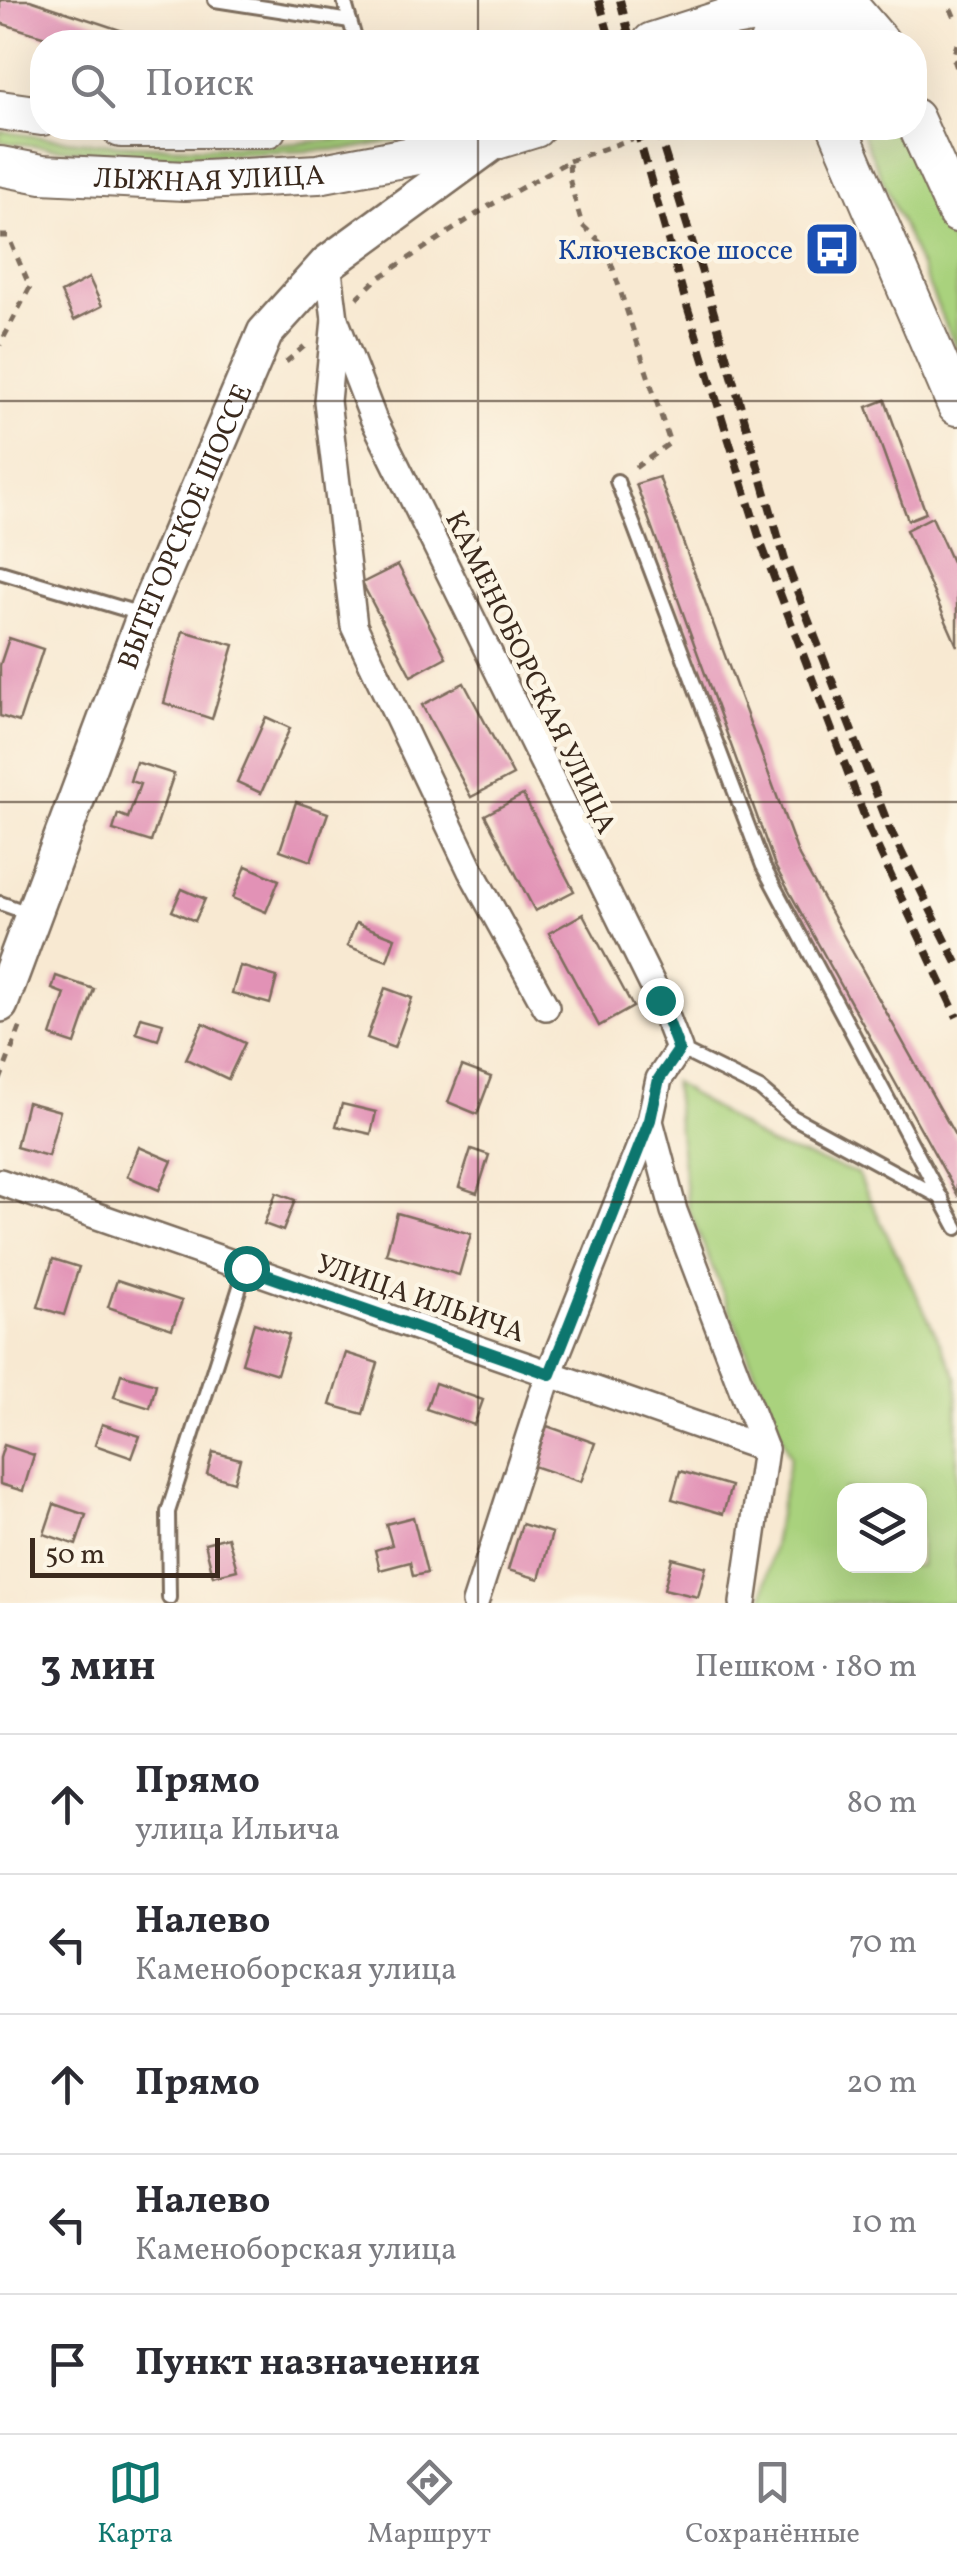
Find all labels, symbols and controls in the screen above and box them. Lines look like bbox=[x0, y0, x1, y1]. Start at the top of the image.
search box bbox=[30, 30, 927, 140]
icon: search bbox=[65, 58, 120, 113]
text: Поиск bbox=[145, 59, 254, 112]
street label: ЛЫЖНАЯ УЛИЦА bbox=[92, 157, 326, 203]
bus stop icon: Ключевское шоссе bbox=[802, 219, 862, 279]
place label: Ключевское шоссе bbox=[558, 232, 793, 271]
street label: ВЫТЕГОРСКОЕ ШОССЕ bbox=[109, 378, 263, 675]
street label: КАМЕНОБОРСКАЯ УЛИЦА bbox=[435, 505, 625, 841]
route end bbox=[638, 978, 684, 1024]
street label: УЛИЦА ИЛЬИЧА bbox=[311, 1245, 530, 1353]
route start bbox=[224, 1246, 270, 1292]
map controls bbox=[837, 1483, 927, 1573]
button: layers bbox=[837, 1483, 927, 1573]
scale bar bbox=[30, 1533, 220, 1578]
text: 50 m bbox=[45, 1536, 105, 1575]
text: 3 мин bbox=[40, 1639, 156, 1698]
text: Пешком · 180 m bbox=[695, 1646, 917, 1690]
text: Прямо bbox=[135, 1756, 260, 1809]
icon: ahead bbox=[40, 1777, 95, 1832]
text: 80 m bbox=[847, 1782, 917, 1826]
text: улица Ильича bbox=[135, 1809, 340, 1853]
text: Налево bbox=[135, 1896, 271, 1949]
icon: left bbox=[40, 1917, 95, 1972]
text: 70 m bbox=[849, 1922, 917, 1966]
text: Каменоборская улица bbox=[135, 1949, 457, 1993]
icon: ahead bbox=[40, 2057, 95, 2112]
text: Прямо bbox=[135, 2058, 260, 2111]
text: 20 m bbox=[846, 2062, 917, 2106]
text: Налево bbox=[135, 2176, 271, 2229]
icon: left bbox=[40, 2197, 95, 2252]
text: 10 m bbox=[851, 2202, 917, 2246]
text: Каменоборская улица bbox=[135, 2229, 457, 2273]
icon: arrive bbox=[40, 2337, 95, 2392]
text: Пункт назначения bbox=[135, 2338, 480, 2391]
tab: Карта bbox=[97, 2455, 173, 2554]
tab: Маршрут bbox=[367, 2455, 491, 2554]
tab: Сохранённые bbox=[685, 2455, 860, 2554]

